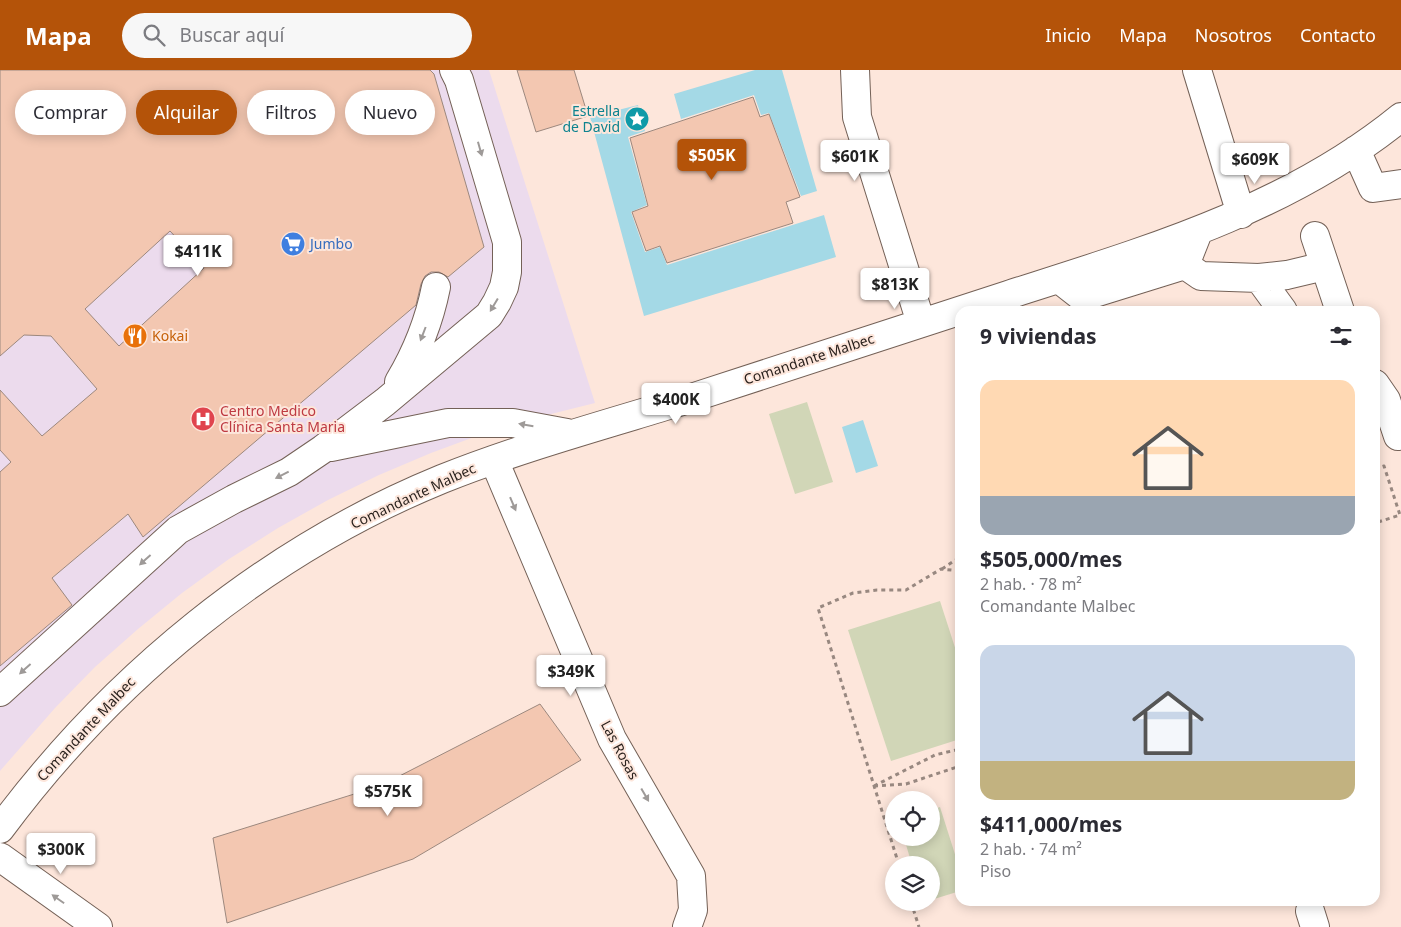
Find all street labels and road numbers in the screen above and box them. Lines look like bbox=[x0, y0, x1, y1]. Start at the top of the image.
street label: Comandante Malbec bbox=[741, 328, 877, 389]
street label: Comandante Malbec bbox=[347, 458, 479, 533]
street label: Comandante Malbec bbox=[32, 672, 139, 785]
street label: Las Rosas bbox=[597, 717, 644, 783]

